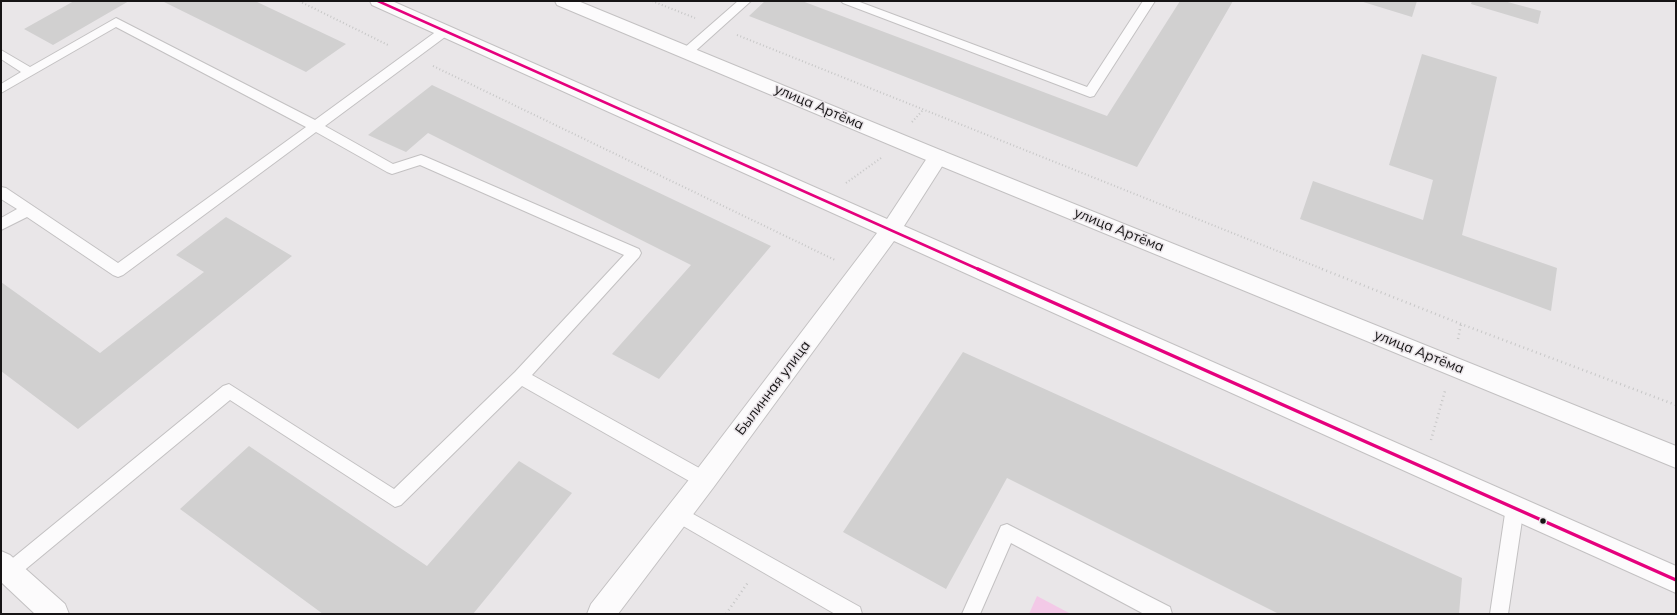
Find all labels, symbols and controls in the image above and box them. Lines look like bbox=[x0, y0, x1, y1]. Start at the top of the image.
street label: улица Артёма bbox=[772, 81, 866, 133]
street label: улица Артёма bbox=[1072, 204, 1166, 256]
street label: улица Артёма bbox=[1372, 326, 1466, 378]
street label: Былинная улица bbox=[732, 337, 814, 439]
unlabelled marker bbox=[1538, 516, 1548, 526]

